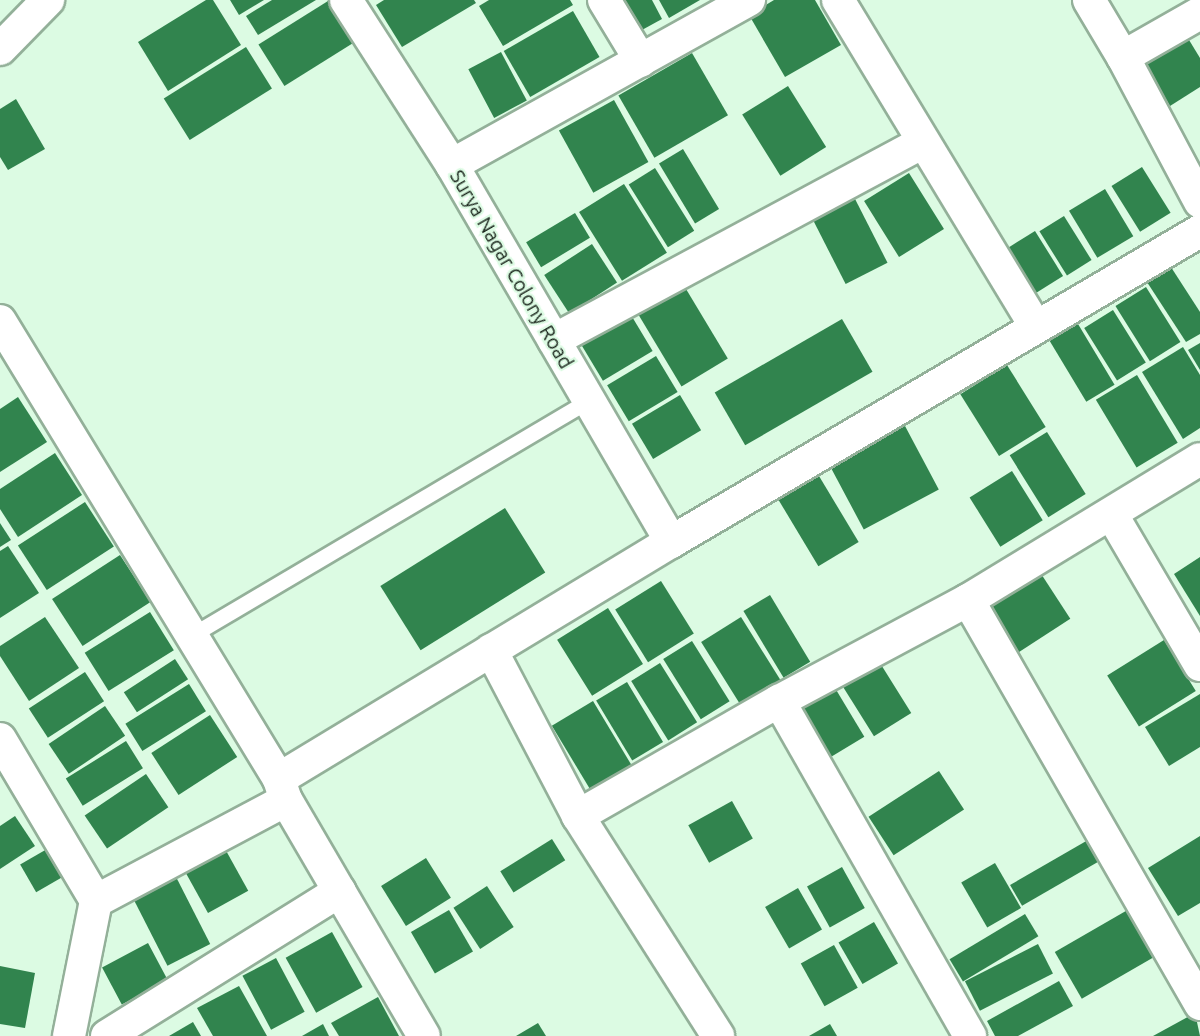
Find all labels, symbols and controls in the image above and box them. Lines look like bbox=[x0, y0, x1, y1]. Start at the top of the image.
street label: Surya Nagar Colony Road bbox=[445, 165, 579, 373]

